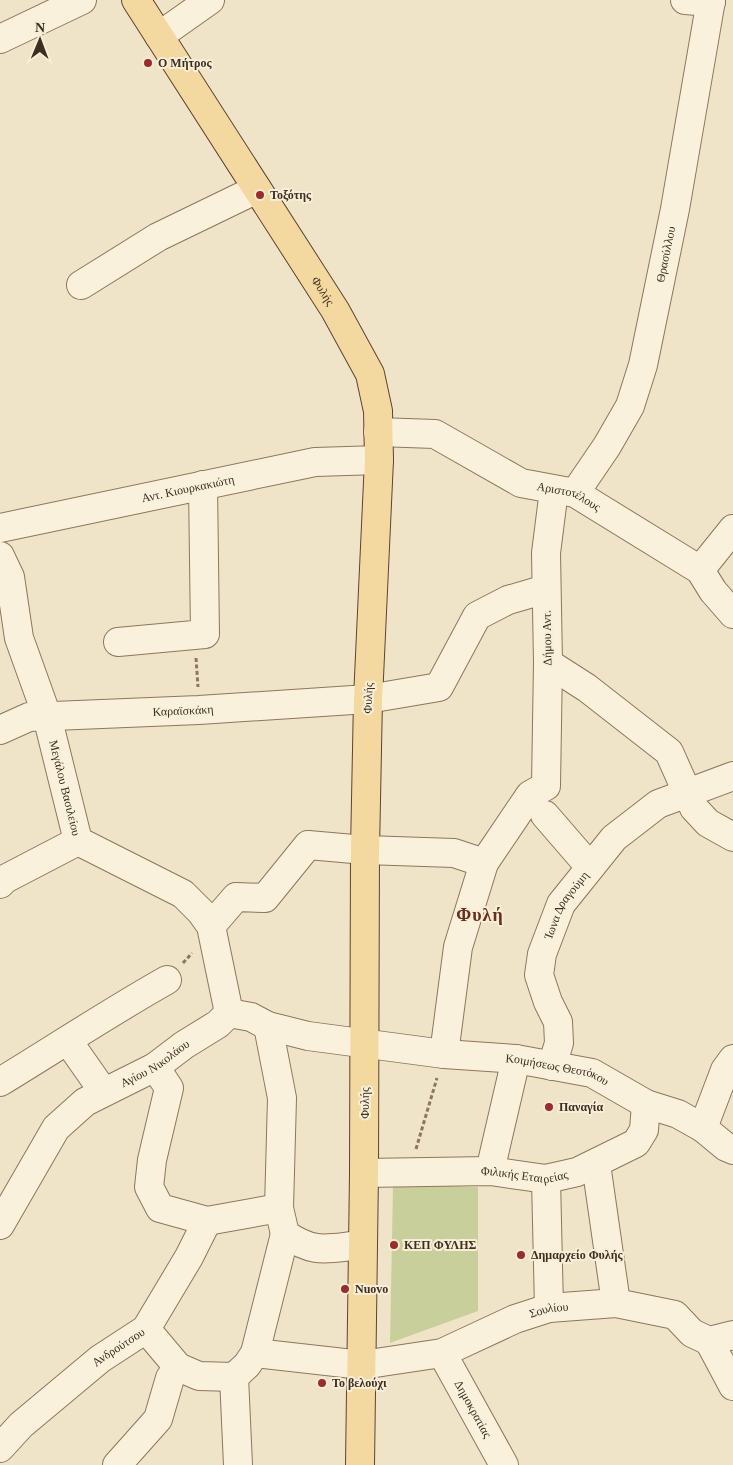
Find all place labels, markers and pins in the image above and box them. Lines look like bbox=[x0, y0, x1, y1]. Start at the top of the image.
place label: Ο Μήτρος bbox=[158, 56, 212, 70]
marker: Ο Μήτρος bbox=[142, 57, 154, 69]
place label: Τοξότης bbox=[270, 188, 312, 202]
marker: Τοξότης bbox=[254, 189, 266, 201]
place label: Παναγία bbox=[559, 1100, 603, 1114]
marker: Παναγία bbox=[543, 1101, 555, 1113]
place label: ΚΕΠ ΦΥΛΗΣ bbox=[404, 1238, 476, 1252]
marker: ΚΕΠ ΦΥΛΗΣ bbox=[388, 1239, 400, 1251]
place label: Δημαρχείο Φυλής bbox=[531, 1248, 624, 1262]
marker: Δημαρχείο Φυλής bbox=[515, 1249, 527, 1261]
place label: Nuovo bbox=[355, 1282, 388, 1296]
marker: Nuovo bbox=[339, 1283, 351, 1295]
place label: Το βελούχι bbox=[332, 1376, 387, 1390]
marker: Το βελούχι bbox=[316, 1377, 328, 1389]

